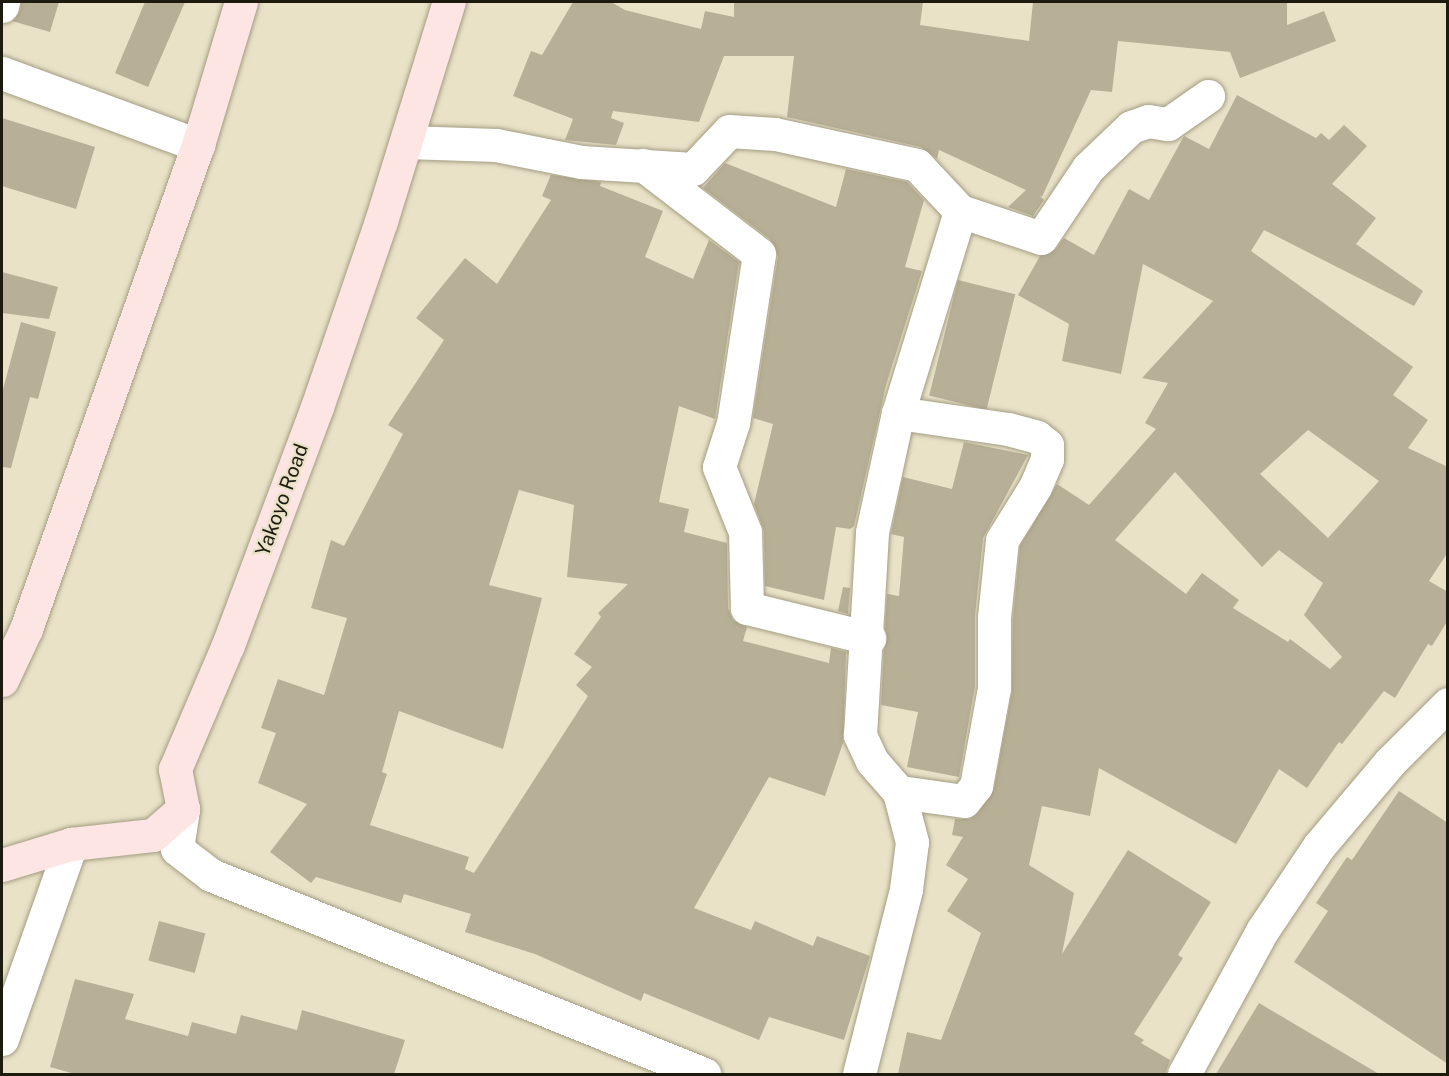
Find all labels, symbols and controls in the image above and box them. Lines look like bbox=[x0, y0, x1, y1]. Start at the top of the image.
street label: Yakoyo Road bbox=[251, 441, 313, 559]

